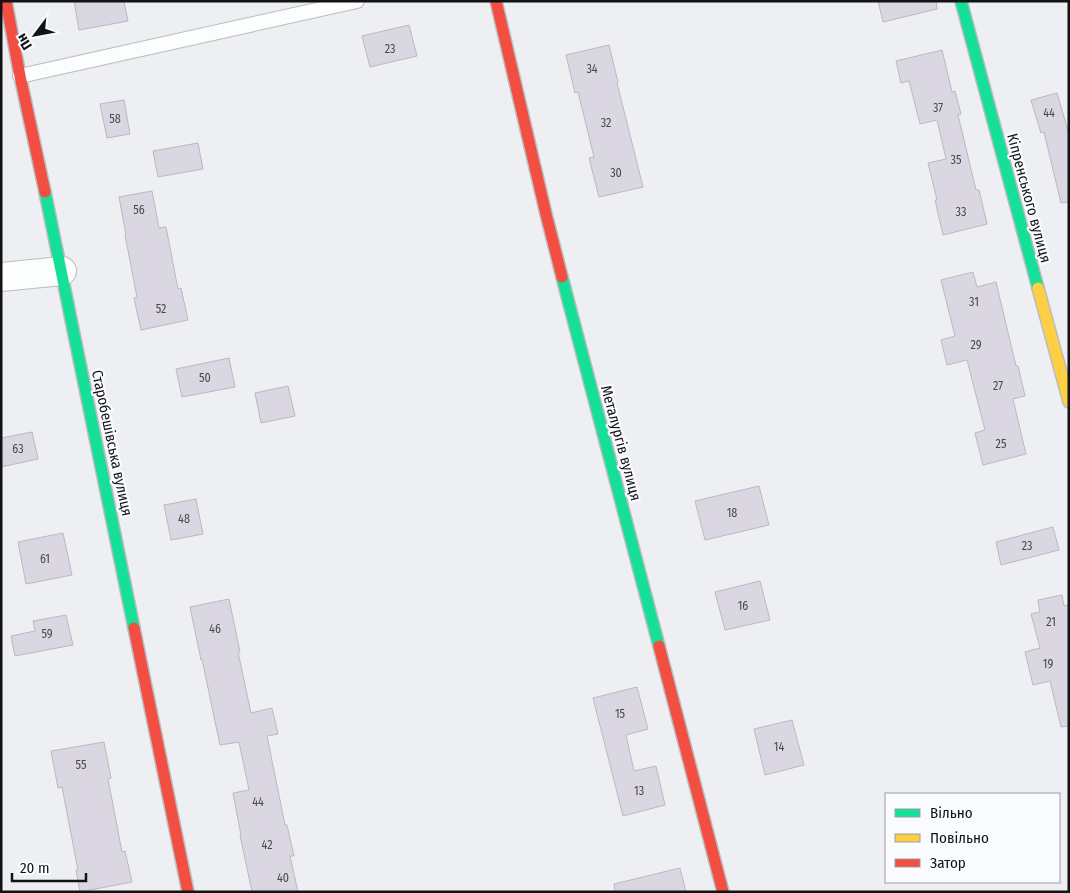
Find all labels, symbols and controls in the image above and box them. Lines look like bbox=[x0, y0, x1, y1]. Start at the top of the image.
north arrow bbox=[10, 10, 60, 60]
text: Пн bbox=[13, 30, 36, 53]
house number: 23 bbox=[385, 42, 395, 56]
house number: 34 bbox=[586, 62, 598, 76]
house number: 37 bbox=[933, 101, 943, 115]
house number: 44 bbox=[1043, 106, 1055, 120]
house number: 58 bbox=[109, 112, 121, 126]
house number: 32 bbox=[601, 116, 611, 130]
street label: Кіпренського вулиця bbox=[1003, 131, 1055, 265]
house number: 35 bbox=[951, 153, 962, 167]
house number: 30 bbox=[610, 166, 622, 180]
house number: 56 bbox=[133, 203, 145, 217]
house number: 33 bbox=[956, 205, 966, 219]
house number: 31 bbox=[969, 295, 979, 309]
house number: 52 bbox=[156, 302, 166, 316]
house number: 29 bbox=[970, 338, 982, 352]
street label: Старобешівська вулиця bbox=[88, 368, 136, 518]
house number: 50 bbox=[199, 371, 211, 385]
house number: 27 bbox=[993, 379, 1003, 393]
street label: Металургів вулиця bbox=[597, 383, 645, 503]
house number: 25 bbox=[996, 437, 1007, 451]
house number: 63 bbox=[12, 442, 24, 456]
house number: 18 bbox=[727, 506, 737, 520]
house number: 48 bbox=[178, 512, 190, 526]
house number: 23 bbox=[1022, 539, 1032, 553]
house number: 61 bbox=[40, 552, 50, 566]
house number: 16 bbox=[738, 599, 748, 613]
house number: 21 bbox=[1046, 615, 1056, 629]
house number: 46 bbox=[209, 622, 221, 636]
house number: 59 bbox=[41, 627, 53, 641]
house number: 19 bbox=[1043, 657, 1053, 671]
house number: 15 bbox=[615, 707, 626, 721]
house number: 14 bbox=[774, 740, 784, 754]
house number: 55 bbox=[76, 758, 87, 772]
house number: 13 bbox=[634, 784, 644, 798]
legend bbox=[885, 793, 1060, 883]
house number: 44 bbox=[252, 795, 264, 809]
text: Вільно bbox=[930, 804, 973, 822]
text: Повільно bbox=[930, 829, 989, 847]
house number: 42 bbox=[262, 838, 272, 852]
scale bar bbox=[12, 850, 86, 882]
text: Затор bbox=[930, 854, 966, 872]
text: 20 m bbox=[20, 859, 50, 877]
house number: 40 bbox=[277, 871, 289, 885]

